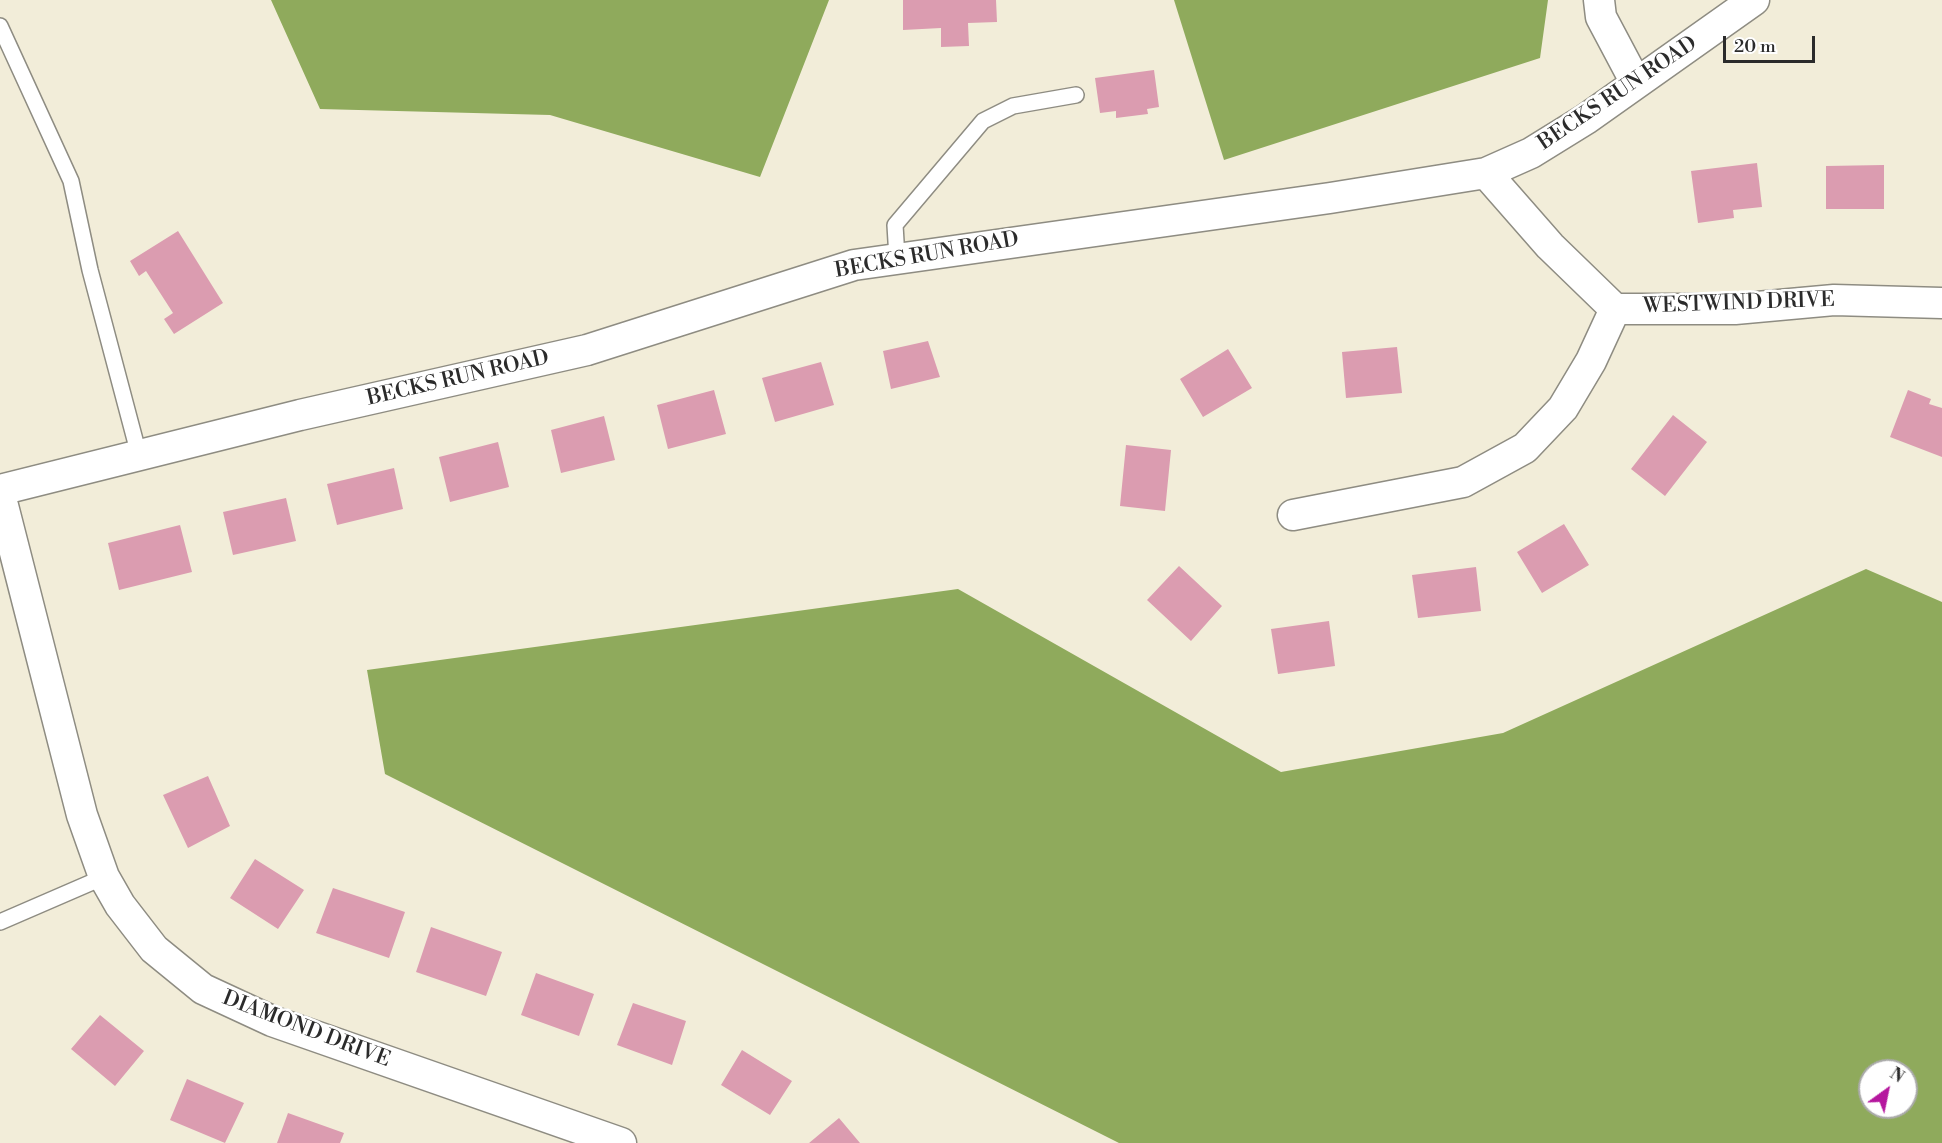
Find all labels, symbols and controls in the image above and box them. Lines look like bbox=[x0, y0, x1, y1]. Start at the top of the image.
scale bar bbox=[1726, 24, 1818, 62]
street label: BECKS RUN ROAD bbox=[1534, 31, 1702, 157]
text: 20 m bbox=[1734, 35, 1776, 58]
street label: BECKS RUN ROAD bbox=[833, 227, 1021, 285]
street label: WESTWIND DRIVE bbox=[1643, 288, 1835, 320]
street label: BECKS RUN ROAD bbox=[364, 346, 552, 412]
street label: DIAMOND DRIVE bbox=[218, 986, 394, 1074]
north arrow bbox=[1858, 1059, 1918, 1119]
text: N bbox=[1886, 1064, 1907, 1087]

